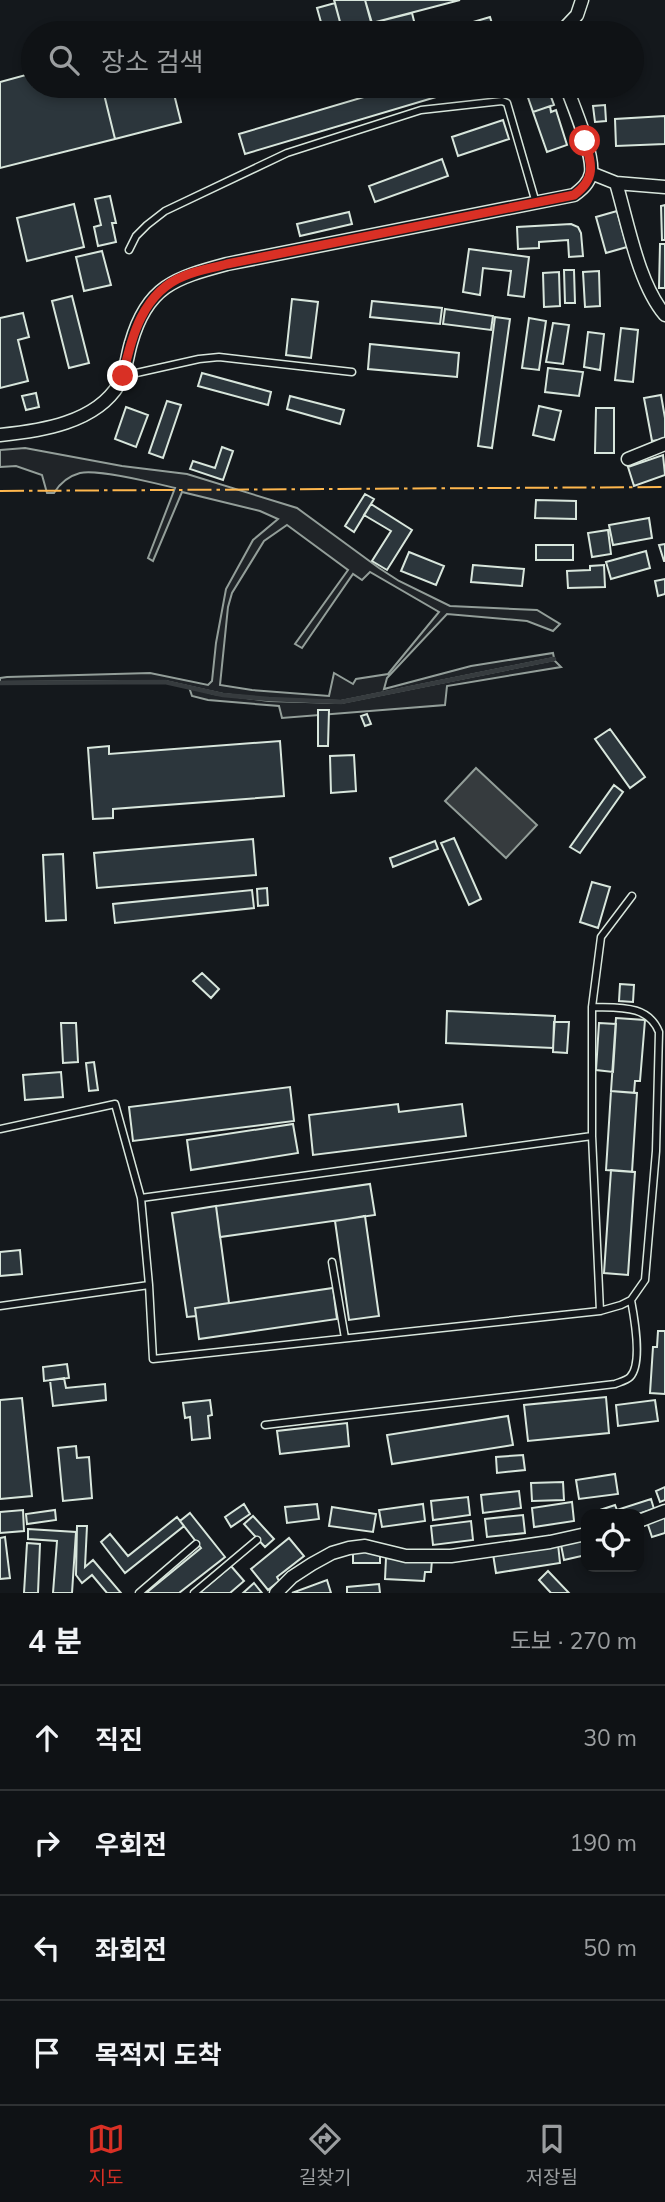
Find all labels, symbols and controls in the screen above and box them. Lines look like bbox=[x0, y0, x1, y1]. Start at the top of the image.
search box bbox=[21, 21, 644, 98]
icon: search bbox=[45, 41, 83, 79]
text: 장소 검색 bbox=[101, 45, 203, 78]
route start bbox=[569, 125, 600, 156]
route end bbox=[107, 360, 138, 391]
map controls bbox=[581, 1509, 644, 1572]
button: locate bbox=[581, 1509, 644, 1572]
text: 4 분 bbox=[28, 1622, 82, 1660]
text: 도보 · 270 m bbox=[510, 1626, 637, 1655]
icon: ahead bbox=[28, 1719, 66, 1757]
text: 직진 bbox=[95, 1723, 143, 1756]
text: 30 m bbox=[583, 1723, 637, 1752]
icon: right bbox=[28, 1824, 66, 1862]
text: 우회전 bbox=[95, 1828, 167, 1861]
text: 190 m bbox=[569, 1828, 637, 1857]
icon: left bbox=[28, 1929, 66, 1967]
text: 좌회전 bbox=[95, 1933, 167, 1966]
text: 50 m bbox=[583, 1933, 637, 1962]
icon: arrive bbox=[28, 2034, 66, 2072]
text: 목적지 도착 bbox=[95, 2038, 222, 2071]
tab: 지도 bbox=[87, 2120, 125, 2189]
tab: 길찾기 bbox=[299, 2120, 352, 2189]
tab: 저장됨 bbox=[526, 2120, 578, 2189]

